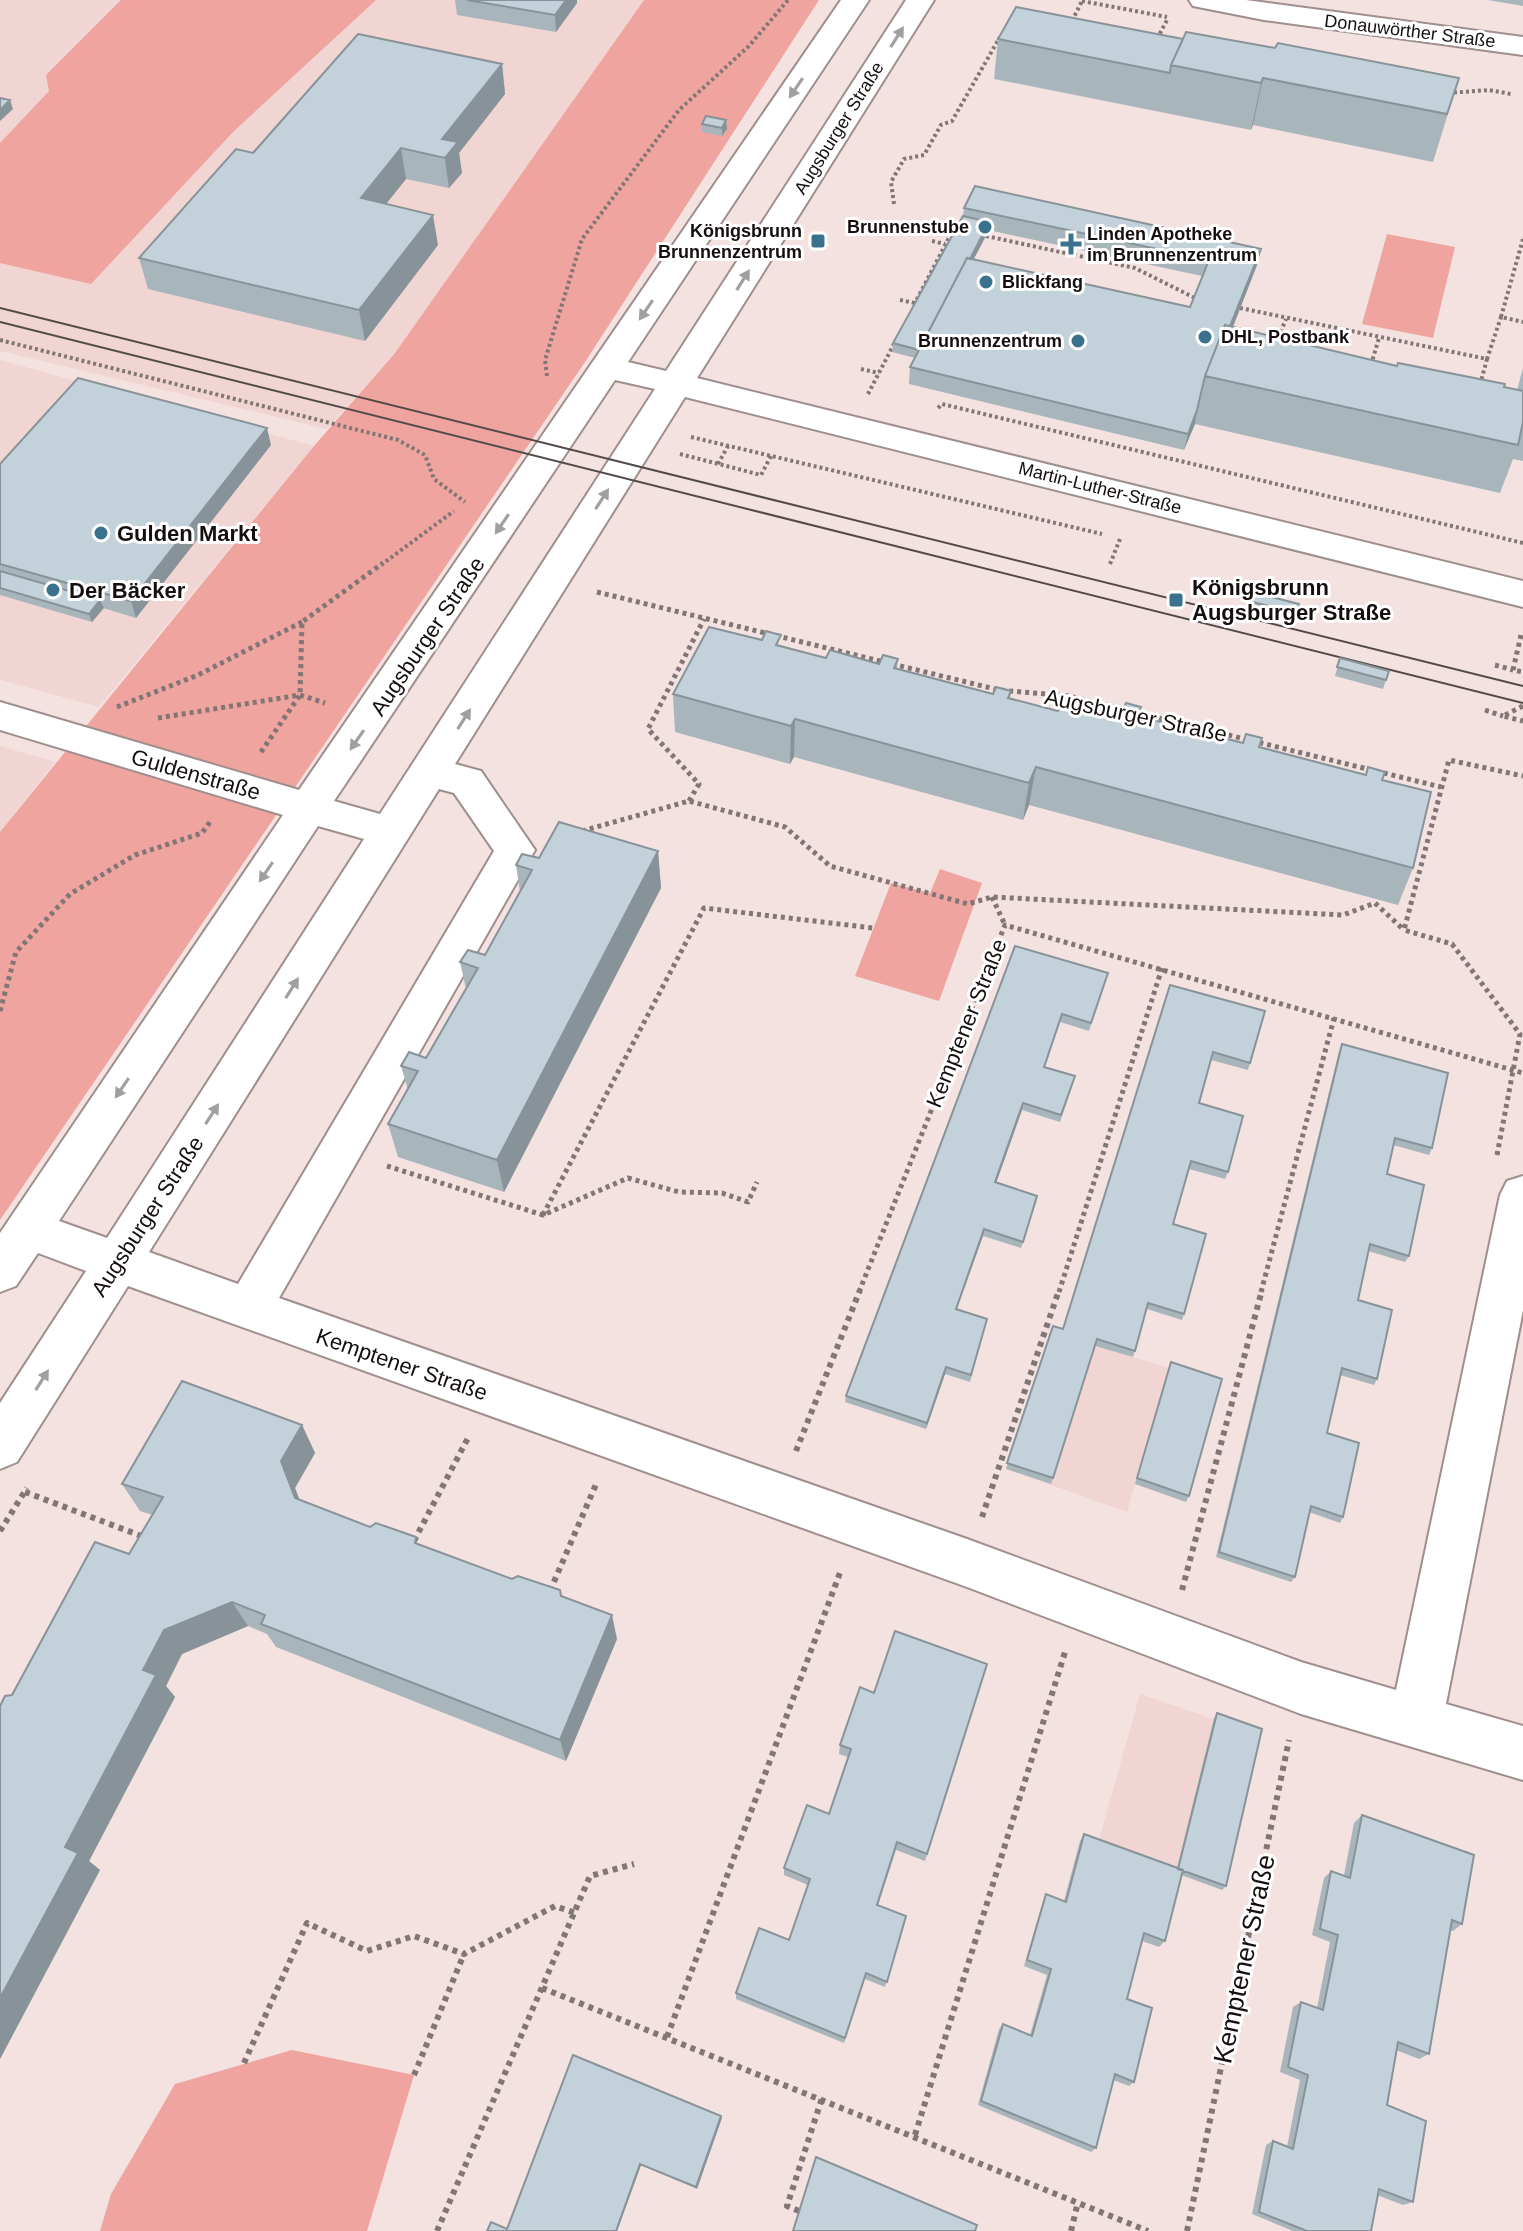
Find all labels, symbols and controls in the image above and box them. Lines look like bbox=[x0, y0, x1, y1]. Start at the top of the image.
street label: Donauwörther Straße bbox=[1323, 11, 1497, 51]
one-way arrow bbox=[889, 26, 904, 47]
street label: Augsburger Straße bbox=[790, 58, 888, 198]
one-way arrow bbox=[789, 78, 804, 99]
place label: Brunnenstube bbox=[847, 217, 969, 237]
marker: Brunnenstube bbox=[976, 218, 994, 236]
place label: Königsbrunn Brunnenzentrum bbox=[658, 221, 802, 262]
place label: Linden Apotheke im Brunnenzentrum bbox=[1087, 224, 1257, 265]
marker: Königsbrunn Brunnenzentrum bbox=[809, 232, 827, 250]
marker: Linden Apotheke im Brunnenzentrum bbox=[1062, 235, 1080, 253]
one-way arrow bbox=[735, 269, 749, 291]
place label: Blickfang bbox=[1002, 272, 1083, 292]
marker: Blickfang bbox=[977, 273, 995, 291]
one-way arrow bbox=[639, 299, 654, 321]
place label: DHL, Postbank bbox=[1221, 327, 1350, 347]
marker: DHL, Postbank bbox=[1196, 328, 1214, 346]
place label: Brunnenzentrum bbox=[918, 331, 1062, 351]
marker: Brunnenzentrum bbox=[1069, 332, 1087, 350]
street label: Martin-Luther-Straße bbox=[1017, 458, 1183, 518]
one-way arrow bbox=[595, 488, 609, 510]
one-way arrow bbox=[494, 514, 509, 535]
place label: Gulden Markt bbox=[117, 521, 258, 546]
marker: Gulden Markt bbox=[92, 524, 110, 542]
street label: Augsburger Straße bbox=[365, 552, 490, 720]
place label: Königsbrunn Augsburger Straße bbox=[1192, 575, 1391, 625]
place label: Der Bäcker bbox=[69, 578, 186, 603]
marker: Der Bäcker bbox=[44, 581, 62, 599]
marker: Königsbrunn Augsburger Straße bbox=[1167, 591, 1185, 609]
street label: Augsburger Straße bbox=[1042, 684, 1229, 747]
one-way arrow bbox=[456, 708, 470, 730]
one-way arrow bbox=[349, 730, 365, 751]
street label: Guldenstraße bbox=[128, 744, 263, 805]
one-way arrow bbox=[259, 861, 274, 882]
street label: Kemptener Straße bbox=[921, 935, 1012, 1111]
one-way arrow bbox=[285, 978, 300, 999]
one-way arrow bbox=[115, 1078, 130, 1099]
one-way arrow bbox=[205, 1103, 219, 1125]
street label: Augsburger Straße bbox=[86, 1132, 209, 1301]
street label: Kemptener Straße bbox=[313, 1323, 491, 1406]
one-way arrow bbox=[34, 1369, 48, 1391]
street label: Kemptener Straße bbox=[1207, 1852, 1281, 2066]

